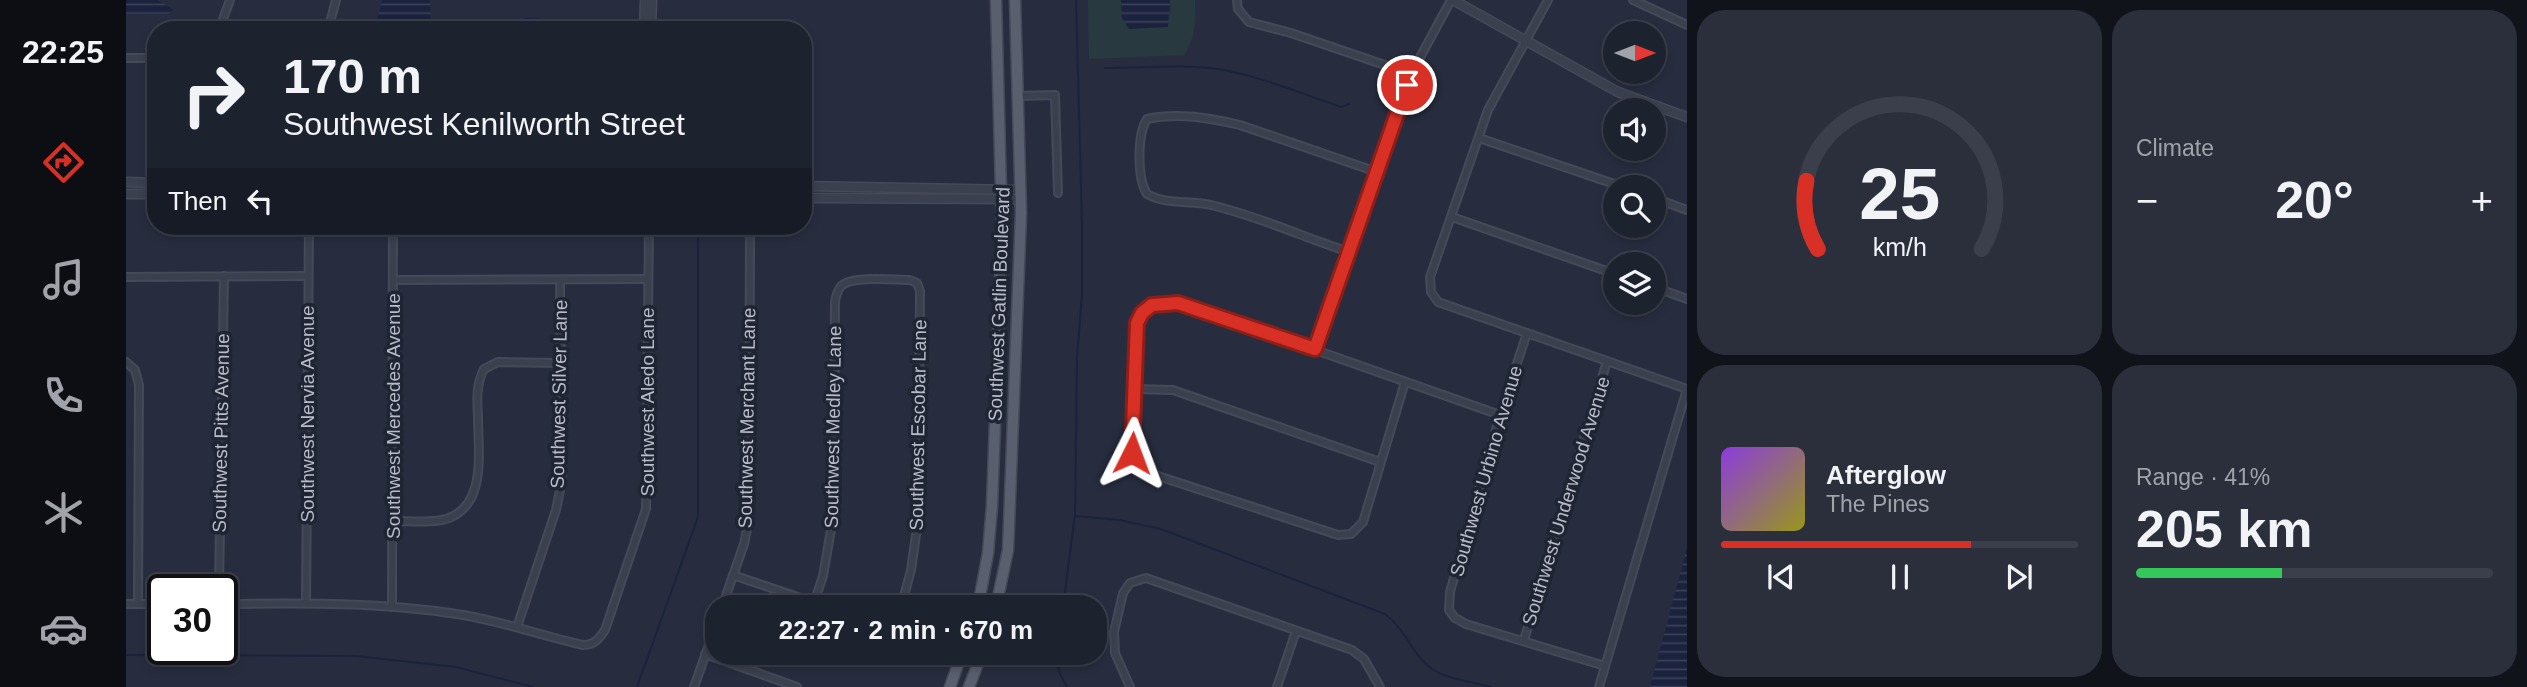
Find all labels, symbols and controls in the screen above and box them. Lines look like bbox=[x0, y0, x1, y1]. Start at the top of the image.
north arrow bbox=[1603, 21, 1666, 84]
map controls bbox=[1603, 21, 1666, 315]
text: 22:25 bbox=[22, 34, 104, 70]
icon: right bbox=[168, 49, 259, 140]
text: 170 m bbox=[283, 49, 422, 103]
pin bbox=[1377, 55, 1437, 115]
icon: arrive bbox=[1388, 66, 1426, 104]
button: sound bbox=[1603, 98, 1666, 161]
text: Southwest Kenilworth Street bbox=[283, 106, 685, 142]
text: Climate bbox=[2136, 135, 2214, 161]
icon: directions bbox=[39, 138, 88, 187]
text: 25 bbox=[1859, 153, 1940, 234]
text: 20° bbox=[2275, 171, 2354, 229]
button: search bbox=[1603, 175, 1666, 238]
text: − bbox=[2136, 180, 2158, 222]
text: + bbox=[2471, 180, 2493, 222]
icon: left bbox=[241, 182, 279, 220]
text: Then bbox=[168, 186, 227, 216]
street label: Southwest Gatlin Boulevard bbox=[984, 186, 1014, 422]
text: km/h bbox=[1872, 232, 1927, 260]
button: layers bbox=[1603, 252, 1666, 315]
icon: music bbox=[39, 255, 88, 304]
street label: Southwest Mercedes Avenue bbox=[383, 293, 404, 539]
street label: Southwest Silver Lane bbox=[547, 299, 571, 489]
street label: Southwest Nervia Avenue bbox=[297, 305, 318, 523]
street label: Southwest Aledo Lane bbox=[637, 307, 658, 497]
street label: Southwest Merchant Lane bbox=[735, 307, 759, 529]
street label: Southwest Escobar Lane bbox=[906, 319, 930, 531]
street label: Southwest Medley Lane bbox=[821, 325, 845, 529]
street label: Southwest Pitts Avenue bbox=[209, 333, 233, 533]
street label: Southwest Urbino Avenue bbox=[1446, 363, 1526, 579]
icon: phone bbox=[39, 371, 88, 420]
street label: Southwest Underwood Avenue bbox=[1518, 374, 1614, 628]
position arrow bbox=[1095, 416, 1169, 490]
text: Afterglow bbox=[1826, 460, 1946, 490]
text: Range · 41% bbox=[2136, 464, 2270, 490]
icon: climate bbox=[39, 488, 88, 537]
text: The Pines bbox=[1826, 491, 1930, 517]
text: 205 km bbox=[2136, 500, 2312, 558]
icon: previous bbox=[1762, 558, 1800, 596]
icon: pause bbox=[1881, 558, 1919, 596]
icon: next bbox=[2000, 558, 2038, 596]
speed limit sign: 30 bbox=[147, 574, 238, 665]
icon: car bbox=[39, 604, 88, 653]
text: 22:27 · 2 min · 670 m bbox=[779, 615, 1033, 645]

